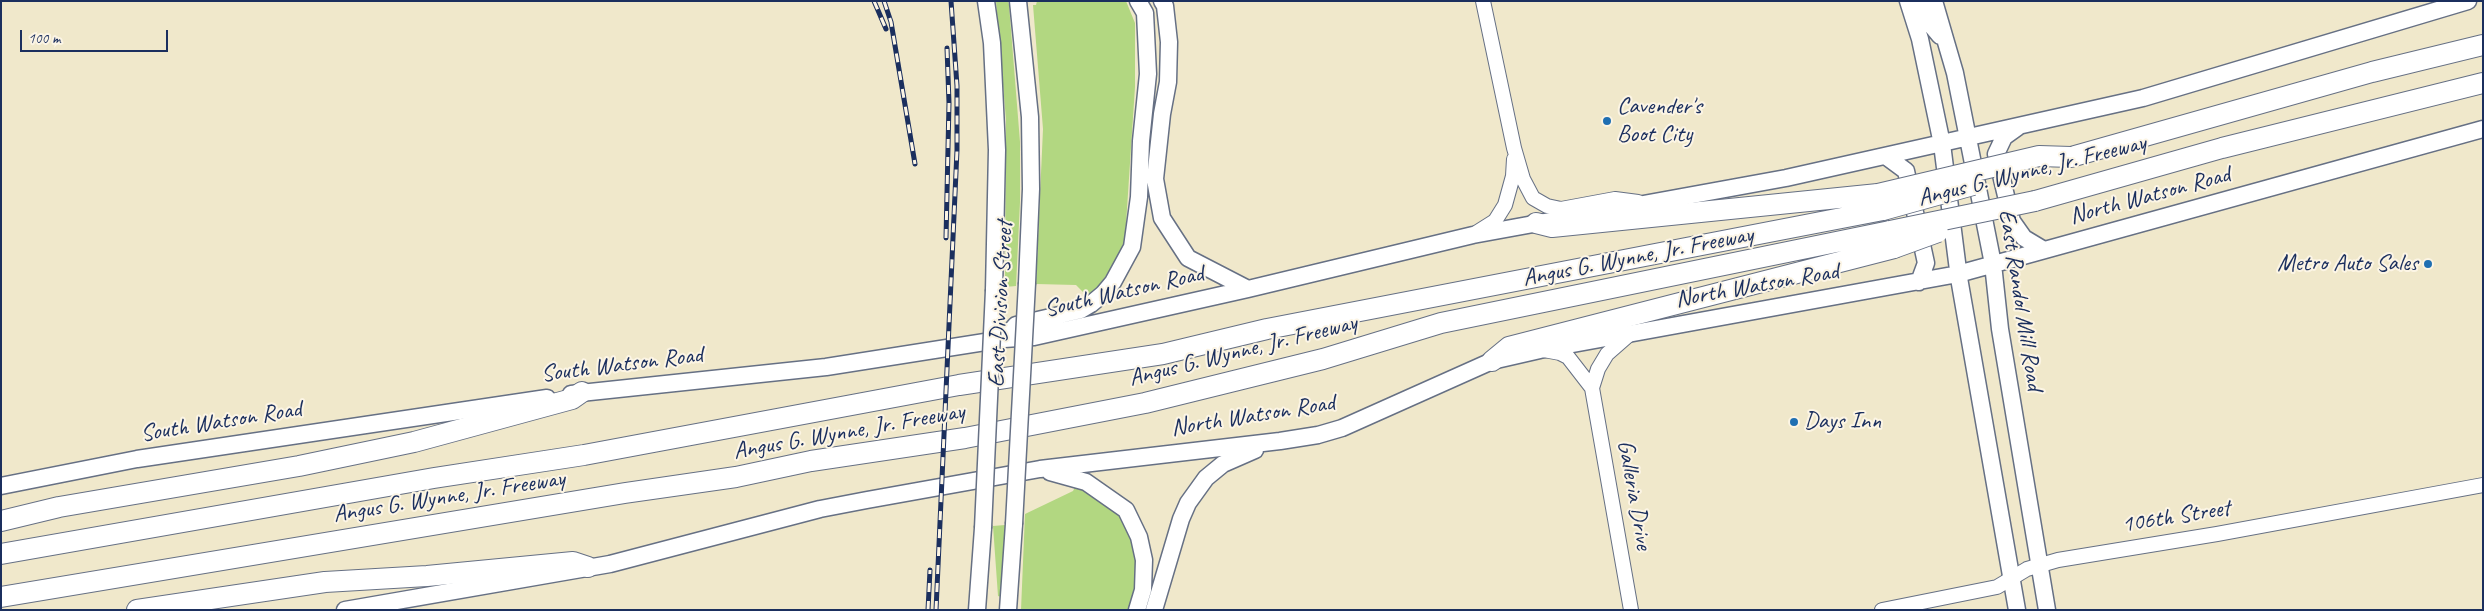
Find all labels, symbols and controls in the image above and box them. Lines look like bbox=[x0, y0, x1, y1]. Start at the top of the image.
scale bar bbox=[22, 20, 170, 52]
text: 100 m bbox=[28, 29, 60, 48]
place label: Cavender's Boot City bbox=[1617, 93, 1702, 149]
marker: Cavender's Boot City bbox=[1601, 115, 1613, 127]
street label: Angus G. Wynne, Jr. Freeway bbox=[1915, 129, 2149, 213]
street label: North Watson Road bbox=[2066, 161, 2234, 231]
street label: East Randol Mill Road bbox=[1991, 207, 2049, 393]
street label: East Division Street bbox=[982, 220, 1020, 388]
street label: Angus G. Wynne, Jr. Freeway bbox=[1520, 221, 1756, 293]
place label: Metro Auto Sales bbox=[2277, 250, 2418, 278]
street label: North Watson Road bbox=[1673, 257, 1841, 315]
marker: Metro Auto Sales bbox=[2422, 258, 2434, 270]
street label: South Watson Road bbox=[1042, 260, 1206, 324]
street label: Angus G. Wynne, Jr. Freeway bbox=[1126, 309, 1360, 393]
street label: South Watson Road bbox=[540, 341, 704, 389]
street label: North Watson Road bbox=[1169, 389, 1337, 443]
street label: South Watson Road bbox=[138, 395, 304, 449]
street label: Angus G. Wynne, Jr. Freeway bbox=[731, 397, 967, 467]
place label: Days Inn bbox=[1804, 408, 1881, 436]
marker: Days Inn bbox=[1788, 416, 1800, 428]
street label: Galleria Drive bbox=[1610, 438, 1658, 552]
street label: Angus G. Wynne, Jr. Freeway bbox=[331, 464, 567, 530]
street label: 106th Street bbox=[2120, 494, 2232, 540]

